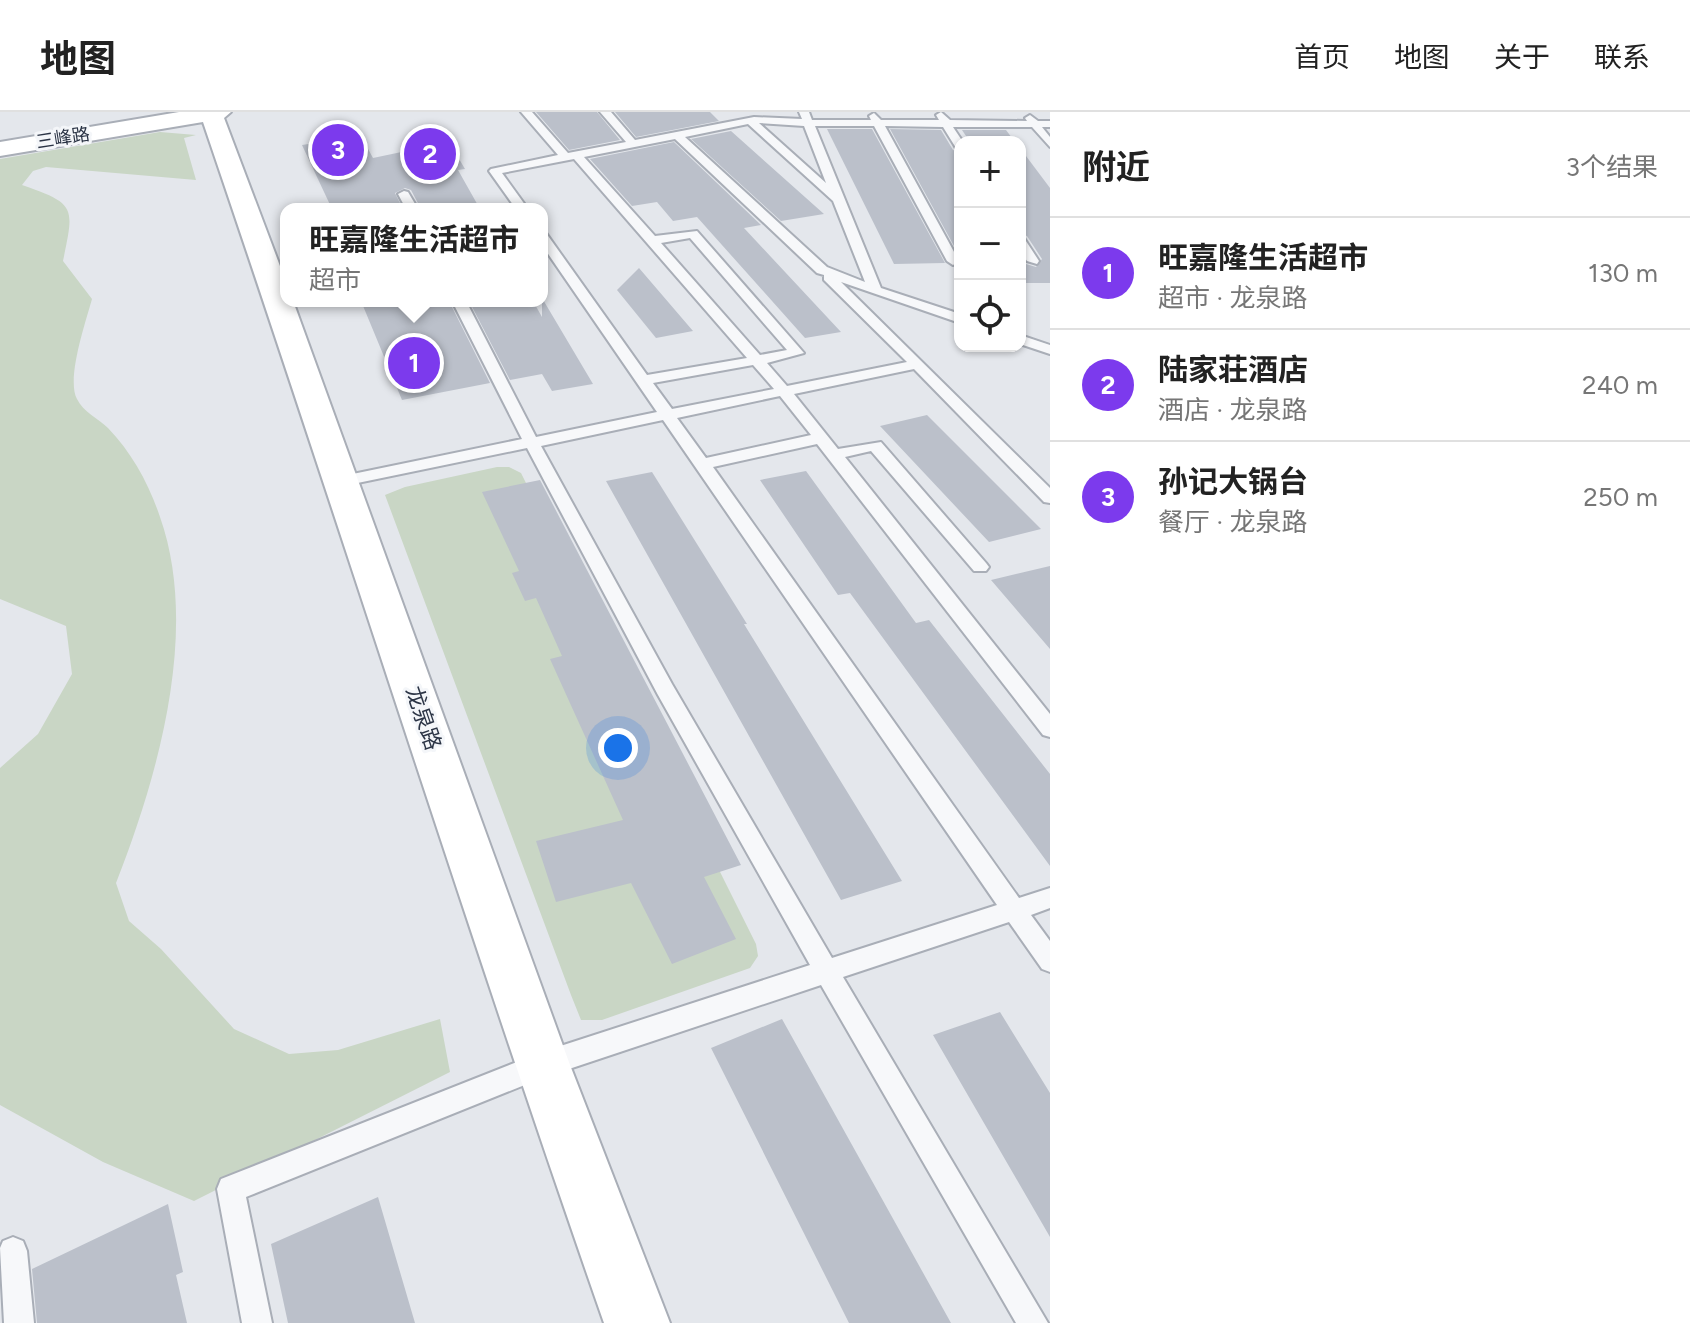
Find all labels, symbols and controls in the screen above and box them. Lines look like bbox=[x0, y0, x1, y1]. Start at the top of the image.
text: 地图 bbox=[40, 36, 116, 82]
text: 首页 bbox=[1294, 40, 1350, 74]
text: 地图 bbox=[1394, 40, 1450, 74]
text: 关于 bbox=[1494, 40, 1550, 74]
text: 联系 bbox=[1594, 40, 1650, 74]
pin: 3 bbox=[312, 120, 364, 180]
street label: 三峰路 bbox=[35, 123, 91, 153]
pin: 2 bbox=[404, 124, 456, 184]
map controls bbox=[954, 136, 1026, 352]
button: + bbox=[954, 136, 1026, 208]
text: 附近 bbox=[1082, 147, 1150, 188]
text: 3个结果 bbox=[1566, 151, 1658, 183]
popup bbox=[280, 203, 548, 307]
button: − bbox=[954, 208, 1026, 280]
text: 旺嘉隆生活超市 bbox=[309, 221, 519, 258]
text: 旺嘉隆生活超市 bbox=[1158, 239, 1368, 276]
text: 1 bbox=[1103, 257, 1113, 289]
text: 130 m bbox=[1588, 257, 1658, 289]
text: 超市 bbox=[309, 264, 361, 296]
button: locate bbox=[954, 280, 1026, 352]
text: 超市 · 龙泉路 bbox=[1158, 282, 1307, 314]
pin: 1 bbox=[388, 333, 440, 393]
text: 陆家荘酒店 bbox=[1158, 351, 1308, 388]
text: 2 bbox=[1100, 369, 1116, 401]
text: 240 m bbox=[1582, 369, 1658, 401]
text: 酒店 · 龙泉路 bbox=[1158, 394, 1307, 426]
text: 孙记大锅台 bbox=[1158, 463, 1308, 500]
text: 3 bbox=[1101, 481, 1115, 513]
text: 250 m bbox=[1583, 481, 1658, 513]
text: 餐厅 · 龙泉路 bbox=[1158, 506, 1307, 538]
street label: 龙泉路 bbox=[400, 683, 447, 754]
your location bbox=[598, 728, 638, 768]

